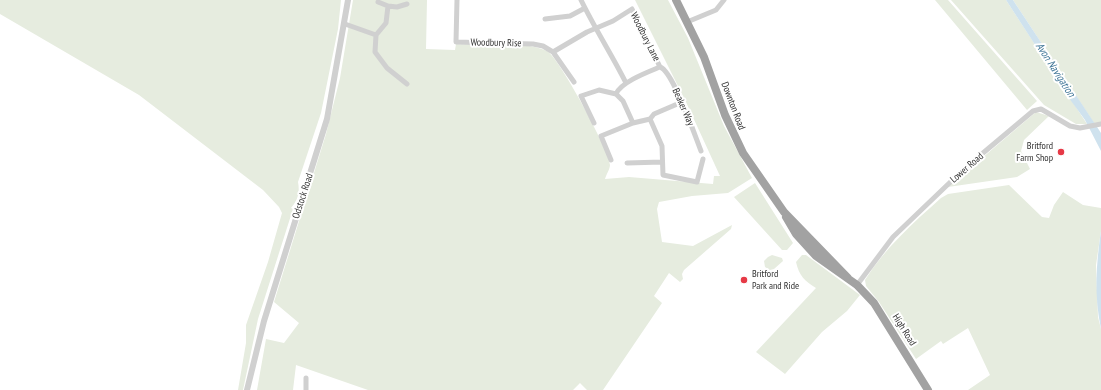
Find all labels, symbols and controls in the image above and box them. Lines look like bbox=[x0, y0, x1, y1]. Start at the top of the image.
street label: Woodbury Lane bbox=[628, 11, 662, 63]
street label: Woodbury Rise bbox=[470, 37, 522, 49]
water label: Avon Navigation bbox=[1033, 40, 1077, 100]
street label: Downton Road bbox=[718, 80, 748, 132]
street label: Beaker Way bbox=[669, 86, 697, 128]
place label: Britford Farm Shop bbox=[1016, 140, 1053, 164]
marker: Britford Farm Shop bbox=[1056, 147, 1066, 157]
street label: Lower Road bbox=[948, 150, 986, 186]
street label: Odstock Road bbox=[290, 172, 316, 220]
place label: Britford Park and Ride bbox=[752, 268, 799, 292]
marker: Britford Park and Ride bbox=[739, 275, 749, 285]
street label: High Road bbox=[890, 312, 918, 348]

